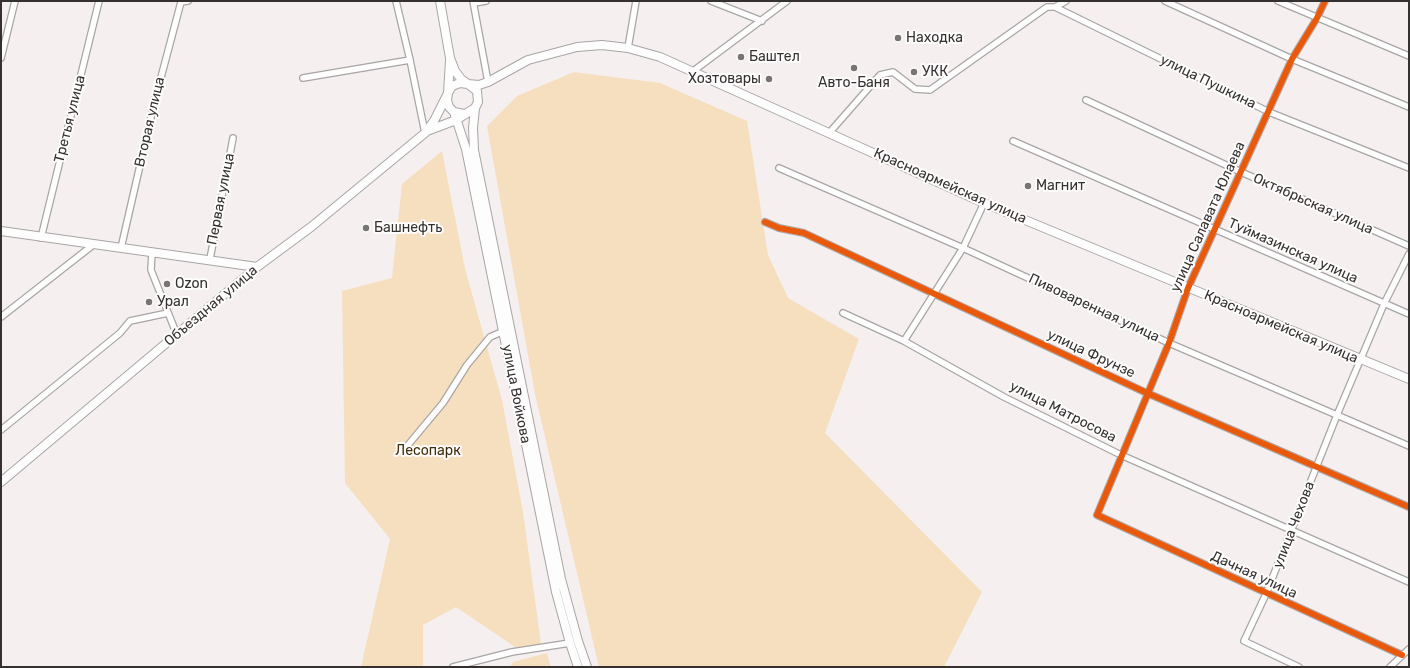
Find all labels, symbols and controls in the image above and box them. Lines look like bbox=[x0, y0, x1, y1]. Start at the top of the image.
place label: Находка bbox=[906, 30, 963, 46]
marker: Находка bbox=[893, 33, 903, 43]
place label: Баштел bbox=[749, 49, 800, 65]
marker: Баштел bbox=[736, 52, 746, 62]
street label: улица Пушкина bbox=[1157, 52, 1259, 112]
marker: Авто-Баня bbox=[849, 63, 859, 73]
place label: УКК bbox=[922, 64, 948, 80]
marker: УКК bbox=[909, 67, 919, 77]
place label: Хозтовары bbox=[688, 71, 761, 87]
street label: Третья улица bbox=[51, 73, 89, 165]
marker: Хозтовары bbox=[764, 74, 774, 84]
street label: Вторая улица bbox=[131, 75, 169, 169]
place label: Авто-Баня bbox=[818, 75, 890, 91]
street label: улица Салавата Юлаева bbox=[1167, 139, 1249, 295]
street label: Красноармейская улица bbox=[871, 145, 1029, 227]
street label: Первая улица bbox=[204, 152, 238, 246]
street label: Октябрьская улица bbox=[1250, 170, 1376, 238]
place label: Магнит bbox=[1036, 178, 1085, 194]
marker: Магнит bbox=[1023, 181, 1033, 191]
street label: Туймазинская улица bbox=[1226, 215, 1360, 287]
place label: Башнефть bbox=[374, 220, 442, 236]
marker: Башнефть bbox=[361, 223, 371, 233]
street label: Объездная улица bbox=[161, 262, 261, 350]
street label: Пивоваренная улица bbox=[1026, 270, 1162, 346]
place label: Ozon bbox=[175, 276, 208, 292]
marker: Ozon bbox=[162, 279, 172, 289]
street label: Красноармейская улица bbox=[1202, 287, 1360, 367]
place label: Урал bbox=[157, 294, 189, 310]
marker: Урал bbox=[144, 297, 154, 307]
street label: улица Фрунзе bbox=[1044, 326, 1138, 382]
street label: улица Войкова bbox=[498, 343, 534, 445]
street label: улица Матросова bbox=[1007, 378, 1119, 446]
park label: Лесопарк bbox=[395, 443, 461, 459]
street label: улица Чехова bbox=[1270, 479, 1318, 571]
street label: Дачная улица bbox=[1208, 548, 1300, 602]

